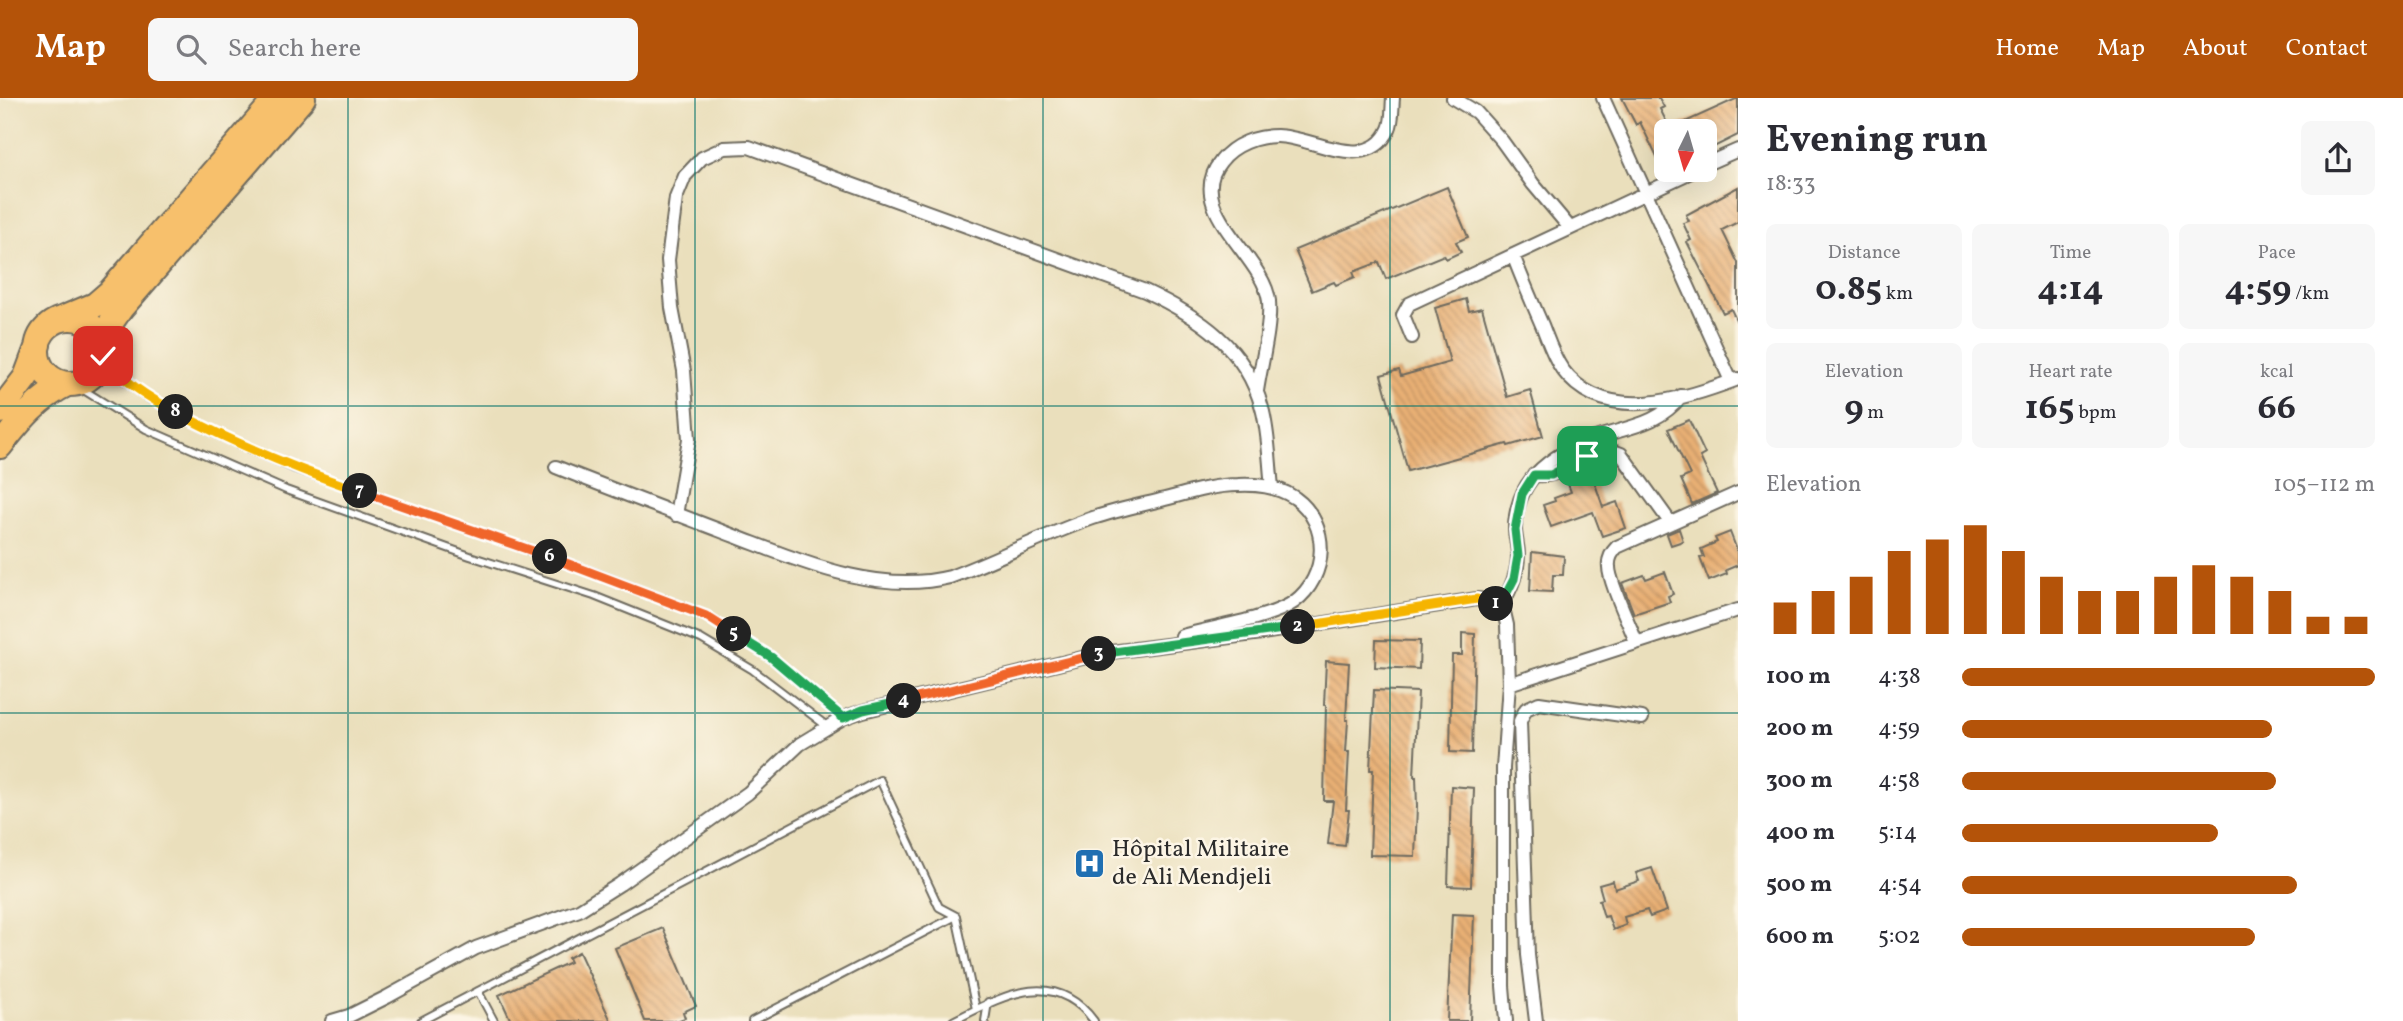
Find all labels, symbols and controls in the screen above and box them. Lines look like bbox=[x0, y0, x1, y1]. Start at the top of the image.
search box bbox=[148, 18, 638, 81]
text: Map bbox=[35, 26, 106, 72]
icon: search bbox=[172, 30, 210, 68]
text: Search here bbox=[228, 31, 361, 67]
text: Home bbox=[1995, 32, 2059, 66]
text: Map bbox=[2097, 32, 2145, 66]
text: About bbox=[2183, 32, 2248, 66]
text: Contact bbox=[2286, 32, 2368, 66]
text: Evening run bbox=[1766, 115, 1988, 168]
north arrow bbox=[1654, 119, 1717, 182]
map controls bbox=[1654, 119, 1717, 182]
button: share bbox=[2301, 121, 2375, 195]
text: 18:33 bbox=[1766, 168, 1815, 200]
text: Distance bbox=[1828, 240, 1901, 266]
text: Time bbox=[2050, 240, 2091, 266]
text: Pace bbox=[2258, 240, 2296, 266]
text: 0.85 bbox=[1815, 266, 1882, 314]
text: 4:14 bbox=[2037, 266, 2104, 314]
text: 4:59 bbox=[2224, 266, 2291, 314]
text: km bbox=[1882, 281, 1913, 307]
text: /km bbox=[2291, 281, 2329, 307]
pin bbox=[73, 326, 133, 386]
icon: check bbox=[84, 337, 122, 375]
text: Elevation bbox=[1825, 359, 1904, 385]
text: Heart rate bbox=[2029, 359, 2112, 385]
text: kcal bbox=[2260, 359, 2294, 385]
text: 9 bbox=[1844, 385, 1864, 433]
text: 165 bbox=[2024, 385, 2075, 433]
text: 66 bbox=[2258, 385, 2296, 433]
pin: 8 bbox=[158, 394, 194, 430]
text: 8 bbox=[170, 398, 181, 424]
text: m bbox=[1864, 400, 1884, 426]
text: bpm bbox=[2075, 400, 2117, 426]
pin bbox=[1557, 426, 1617, 486]
icon: arrive bbox=[1568, 437, 1606, 475]
text: Elevation bbox=[1766, 469, 1862, 501]
text: 105–112 m bbox=[2273, 469, 2375, 501]
pin: 7 bbox=[342, 474, 378, 508]
text: 7 bbox=[355, 477, 364, 503]
pin: 6 bbox=[532, 540, 568, 574]
text: 6 bbox=[544, 543, 555, 569]
pin: 1 bbox=[1478, 587, 1514, 622]
text: 1 bbox=[1492, 590, 1499, 616]
pin: 2 bbox=[1280, 610, 1316, 644]
text: 2 bbox=[1293, 613, 1302, 639]
pin: 5 bbox=[716, 616, 752, 652]
text: 5 bbox=[729, 620, 738, 646]
pin: 3 bbox=[1082, 636, 1116, 672]
text: 3 bbox=[1094, 640, 1103, 666]
text: 100 m bbox=[1766, 661, 1831, 693]
text: 4:38 bbox=[1878, 661, 1921, 693]
pin: 4 bbox=[886, 684, 922, 718]
text: 4 bbox=[898, 687, 909, 713]
text: 200 m bbox=[1766, 713, 1833, 745]
text: 4:59 bbox=[1878, 713, 1920, 745]
text: 300 m bbox=[1766, 765, 1833, 797]
text: 4:58 bbox=[1878, 765, 1920, 797]
text: 400 m bbox=[1766, 817, 1835, 849]
text: 5:14 bbox=[1878, 817, 1917, 849]
place label: Hôpital Militaire de Ali Mendjeli bbox=[1112, 833, 1289, 895]
hospital icon: Hôpital Militaire de Ali Mendjeli bbox=[1072, 847, 1106, 881]
text: 500 m bbox=[1766, 869, 1832, 901]
text: 4:54 bbox=[1878, 869, 1922, 901]
text: 600 m bbox=[1766, 921, 1834, 953]
text: 5:02 bbox=[1878, 921, 1921, 953]

